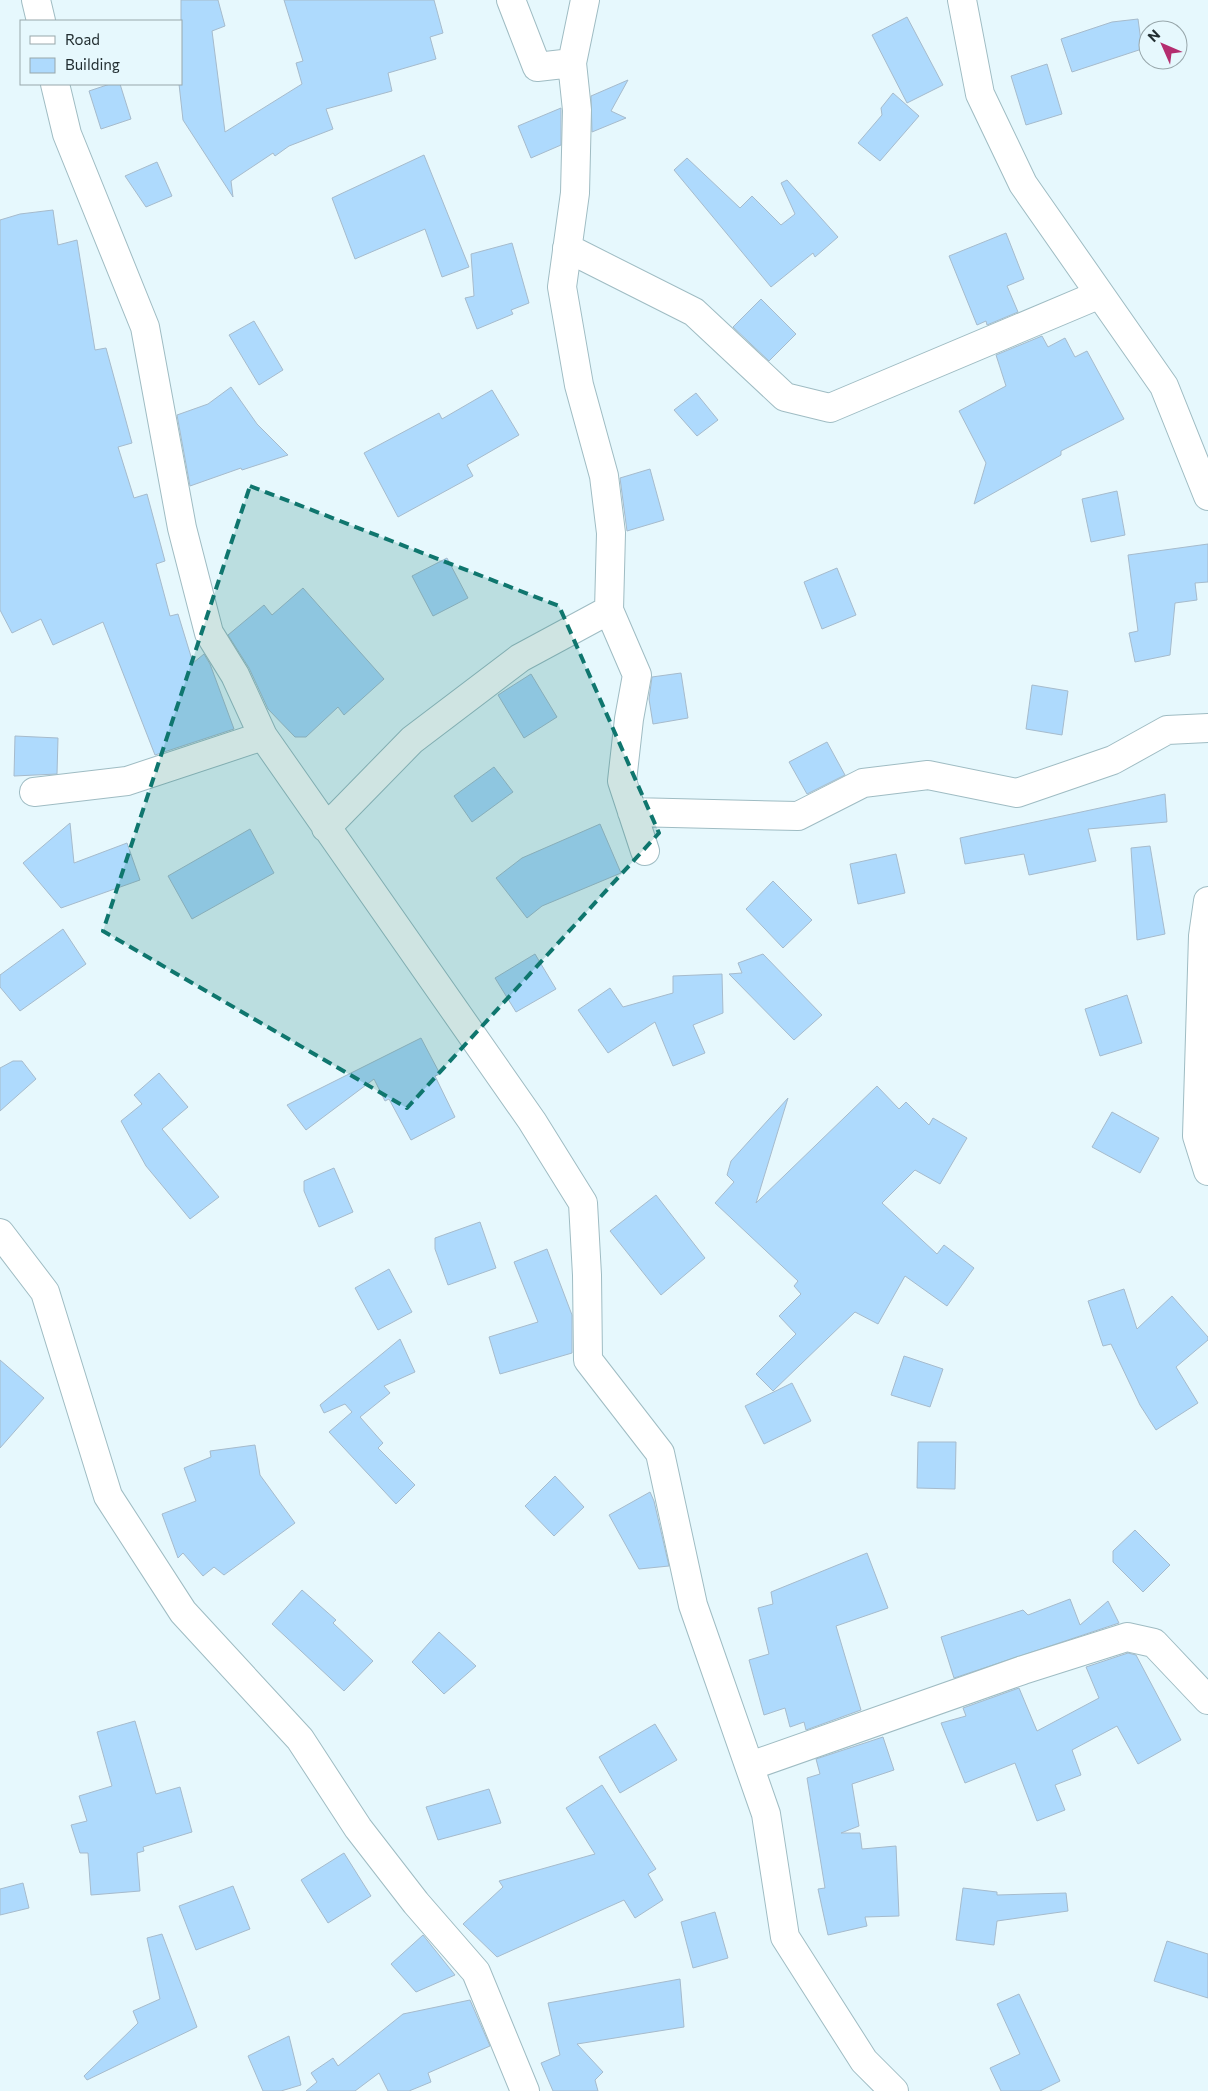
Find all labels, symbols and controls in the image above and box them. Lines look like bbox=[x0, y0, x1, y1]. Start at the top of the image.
legend bbox=[20, 20, 182, 85]
north arrow bbox=[1138, 20, 1188, 70]
text: N bbox=[1144, 26, 1163, 45]
text: Road bbox=[65, 30, 100, 48]
text: Building bbox=[65, 55, 120, 73]

